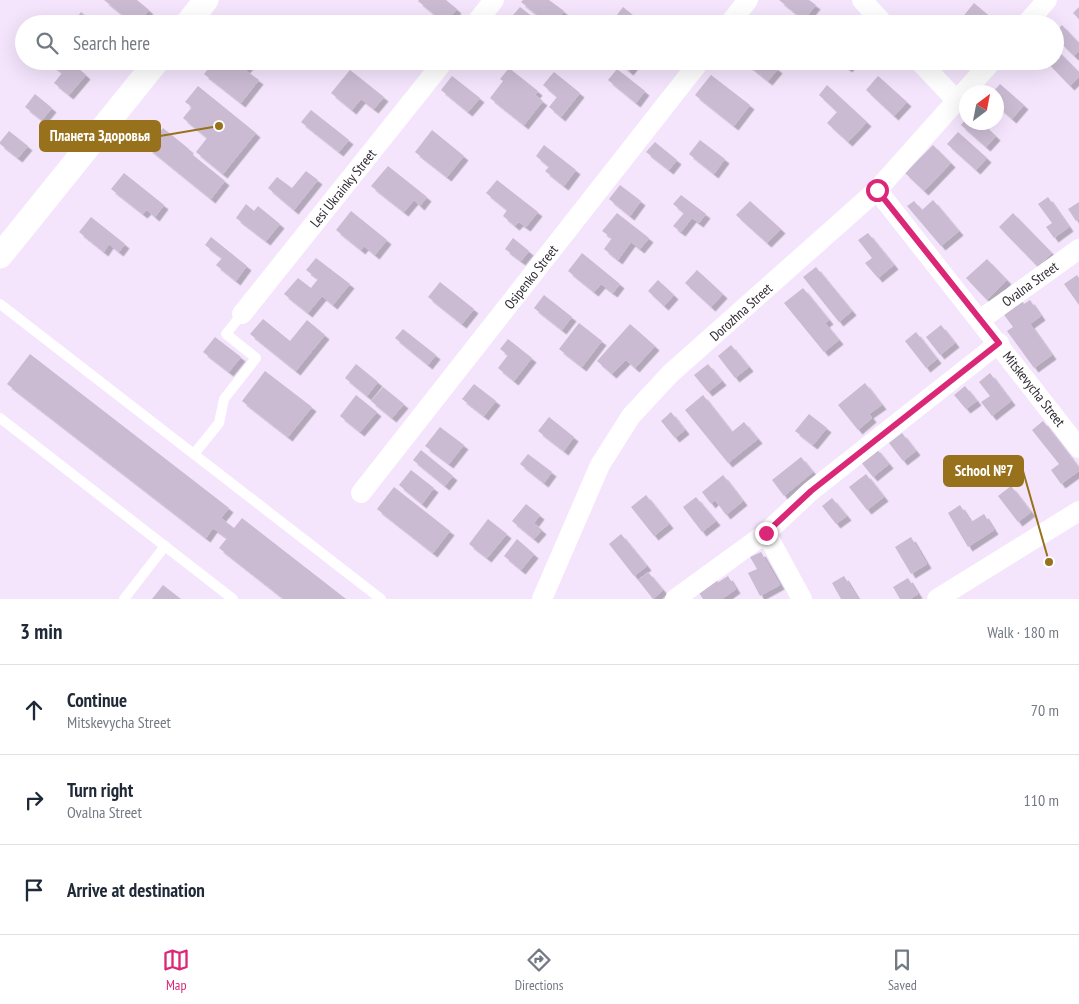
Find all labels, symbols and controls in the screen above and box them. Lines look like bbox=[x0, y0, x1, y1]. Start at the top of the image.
search box bbox=[15, 15, 1064, 70]
icon: search bbox=[33, 29, 61, 57]
text: Search here bbox=[73, 31, 150, 55]
north arrow bbox=[959, 85, 1004, 130]
callout: Планета Здоровья bbox=[40, 121, 160, 151]
text: Планета Здоровья bbox=[50, 126, 150, 145]
street label: Lesi Ukrainky Street bbox=[306, 145, 380, 231]
route start bbox=[866, 179, 889, 202]
street label: Osipenko Street bbox=[500, 241, 562, 313]
street label: Ovalna Street bbox=[998, 257, 1062, 311]
street label: Dorozhna Street bbox=[706, 279, 776, 345]
street label: Mitskevycha Street bbox=[999, 348, 1069, 430]
callout: School №7 bbox=[944, 456, 1023, 486]
text: School №7 bbox=[955, 461, 1013, 480]
route end bbox=[755, 522, 778, 545]
text: 3 min bbox=[20, 618, 62, 645]
text: Walk · 180 m bbox=[987, 622, 1059, 642]
text: Continue bbox=[67, 688, 127, 712]
icon: ahead bbox=[20, 696, 48, 724]
text: 70 m bbox=[1031, 700, 1059, 720]
text: Mitskevycha Street bbox=[67, 712, 171, 732]
text: Turn right bbox=[67, 778, 133, 802]
icon: right bbox=[20, 786, 48, 814]
text: 110 m bbox=[1024, 790, 1059, 810]
text: Ovalna Street bbox=[67, 802, 142, 822]
icon: arrive bbox=[20, 876, 48, 904]
text: Arrive at destination bbox=[67, 878, 205, 902]
tab: Map bbox=[162, 946, 190, 994]
tab: Directions bbox=[515, 946, 563, 994]
tab: Saved bbox=[888, 946, 917, 994]

